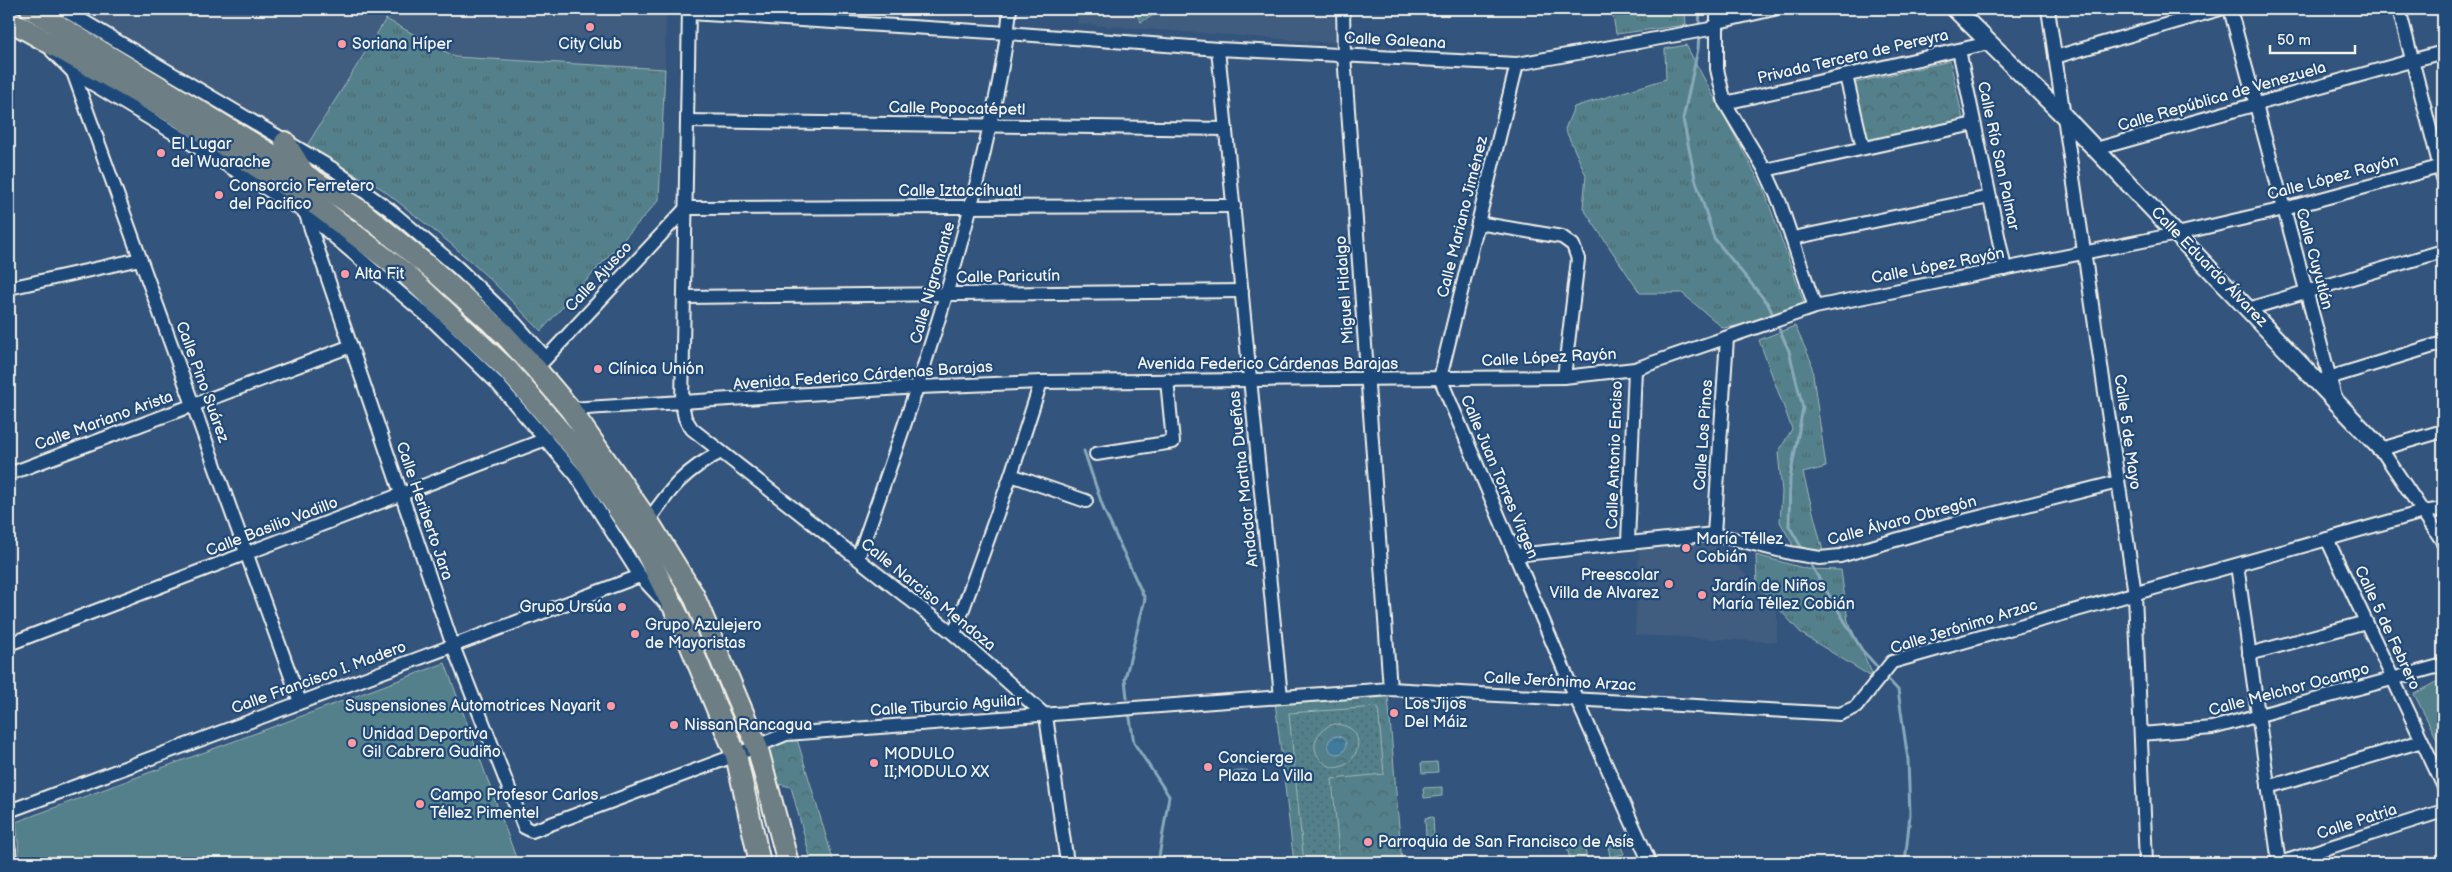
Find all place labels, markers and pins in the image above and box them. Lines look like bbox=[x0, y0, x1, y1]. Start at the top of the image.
marker: City Club bbox=[584, 21, 596, 33]
place label: Soriana Híper bbox=[352, 35, 452, 54]
place label: City Club bbox=[558, 35, 622, 54]
marker: Soriana Híper bbox=[336, 38, 348, 50]
place label: El Lugar del Wuarache bbox=[171, 135, 271, 172]
marker: El Lugar del Wuarache bbox=[155, 147, 167, 159]
place label: Consorcio Ferretero del Pacifico bbox=[229, 177, 374, 214]
marker: Consorcio Ferretero del Pacifico bbox=[213, 189, 225, 201]
place label: Alta Fit bbox=[355, 265, 404, 284]
marker: Alta Fit bbox=[339, 268, 351, 280]
place label: Clínica Unión bbox=[608, 360, 704, 379]
marker: Clínica Unión bbox=[592, 363, 604, 375]
place label: María Téllez Cobián bbox=[1696, 530, 1783, 567]
marker: María Téllez Cobián bbox=[1680, 542, 1692, 554]
place label: Preescolar Villa de Alvarez bbox=[1549, 566, 1659, 603]
place label: Jardín de Niños María Téllez Cobián bbox=[1712, 577, 1855, 614]
marker: Preescolar Villa de Alvarez bbox=[1663, 578, 1675, 590]
marker: Jardín de Niños María Téllez Cobián bbox=[1696, 589, 1708, 601]
place label: Grupo Ursúa bbox=[519, 598, 612, 617]
marker: Grupo Ursúa bbox=[616, 601, 628, 613]
place label: Grupo Azulejero de Mayoristas bbox=[645, 616, 762, 653]
marker: Grupo Azulejero de Mayoristas bbox=[629, 628, 641, 640]
place label: Los Jijos Del Máiz bbox=[1404, 695, 1467, 732]
place label: Suspensiones Automotrices Nayarit bbox=[345, 697, 601, 716]
marker: Suspensiones Automotrices Nayarit bbox=[605, 700, 617, 712]
marker: Los Jijos Del Máiz bbox=[1388, 707, 1400, 719]
place label: Nissan Rancagua bbox=[684, 716, 812, 735]
marker: Nissan Rancagua bbox=[668, 719, 680, 731]
place label: Unidad Deportiva Gil Cabrera Gudiño bbox=[362, 725, 501, 762]
marker: Unidad Deportiva Gil Cabrera Gudiño bbox=[346, 737, 358, 749]
place label: MODULO II;MODULO XX bbox=[884, 745, 990, 782]
place label: Concierge Plaza La Villa bbox=[1218, 749, 1313, 786]
marker: MODULO II;MODULO XX bbox=[868, 757, 880, 769]
marker: Concierge Plaza La Villa bbox=[1202, 761, 1214, 773]
place label: Campo Profesor Carlos Téllez Pimentel bbox=[430, 786, 599, 823]
marker: Campo Profesor Carlos Téllez Pimentel bbox=[414, 798, 426, 810]
place label: Parroquia de San Francisco de Asís bbox=[1378, 833, 1634, 852]
marker: Parroquia de San Francisco de Asís bbox=[1362, 836, 1374, 848]

